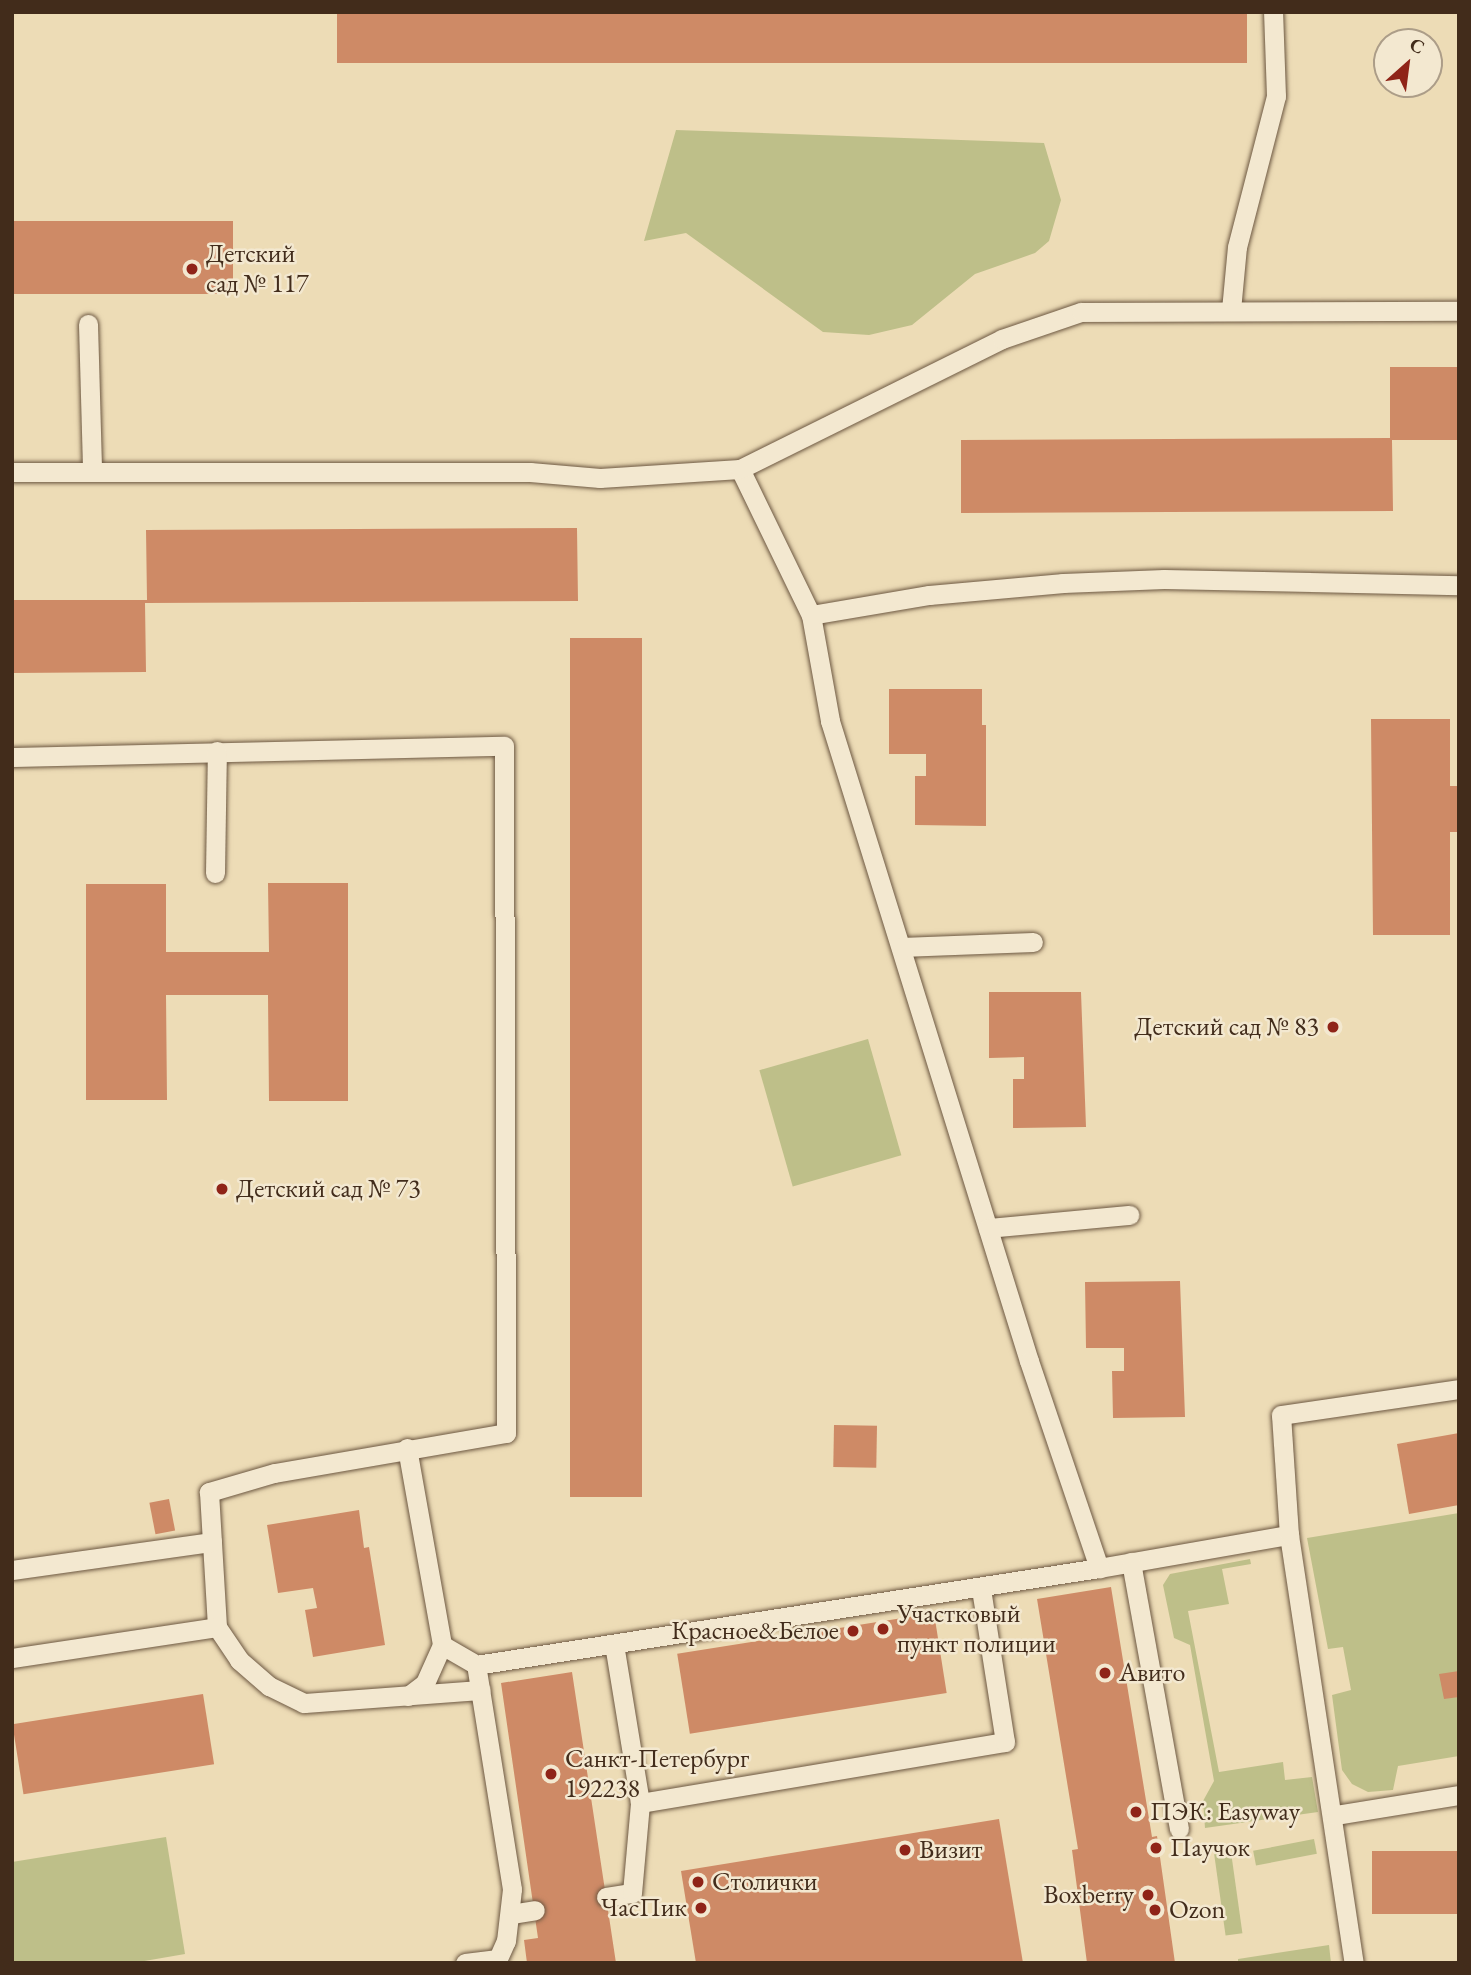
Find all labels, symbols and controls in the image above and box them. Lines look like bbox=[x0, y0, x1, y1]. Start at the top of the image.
north arrow bbox=[1373, 28, 1443, 98]
text: С bbox=[1405, 32, 1429, 60]
place label: Детский сад № 117 bbox=[206, 238, 309, 300]
marker: Детский сад № 117 bbox=[184, 261, 200, 277]
place label: Детский сад № 83 bbox=[1134, 1011, 1319, 1043]
marker: Детский сад № 83 bbox=[1325, 1019, 1341, 1035]
place label: Детский сад № 73 bbox=[236, 1173, 421, 1205]
marker: Детский сад № 73 bbox=[214, 1181, 230, 1197]
place label: Участковый пункт полиции bbox=[897, 1598, 1056, 1660]
place label: Красное&Белое bbox=[671, 1615, 839, 1647]
marker: Участковый пункт полиции bbox=[875, 1621, 891, 1637]
marker: Красное&Белое bbox=[845, 1623, 861, 1639]
place label: Авито bbox=[1119, 1657, 1185, 1689]
marker: Авито bbox=[1097, 1665, 1113, 1681]
place label: Санкт-Петербург 192238 bbox=[565, 1743, 749, 1804]
marker: Санкт-Петербург 192238 bbox=[543, 1766, 559, 1782]
place label: ПЭК: Easyway bbox=[1150, 1796, 1300, 1828]
marker: ПЭК: Easyway bbox=[1128, 1804, 1144, 1820]
place label: Паучок bbox=[1170, 1832, 1250, 1864]
place label: Визит bbox=[919, 1834, 982, 1866]
marker: Паучок bbox=[1148, 1840, 1164, 1856]
marker: Визит bbox=[897, 1842, 913, 1858]
place label: Столички bbox=[712, 1866, 817, 1898]
marker: Столички bbox=[690, 1874, 706, 1890]
place label: Boxberry bbox=[1043, 1879, 1134, 1911]
marker: Boxberry bbox=[1140, 1887, 1156, 1903]
place label: ЧасПик bbox=[601, 1892, 687, 1924]
place label: Ozon bbox=[1169, 1894, 1225, 1926]
marker: ЧасПик bbox=[693, 1900, 709, 1916]
marker: Ozon bbox=[1147, 1902, 1163, 1918]

